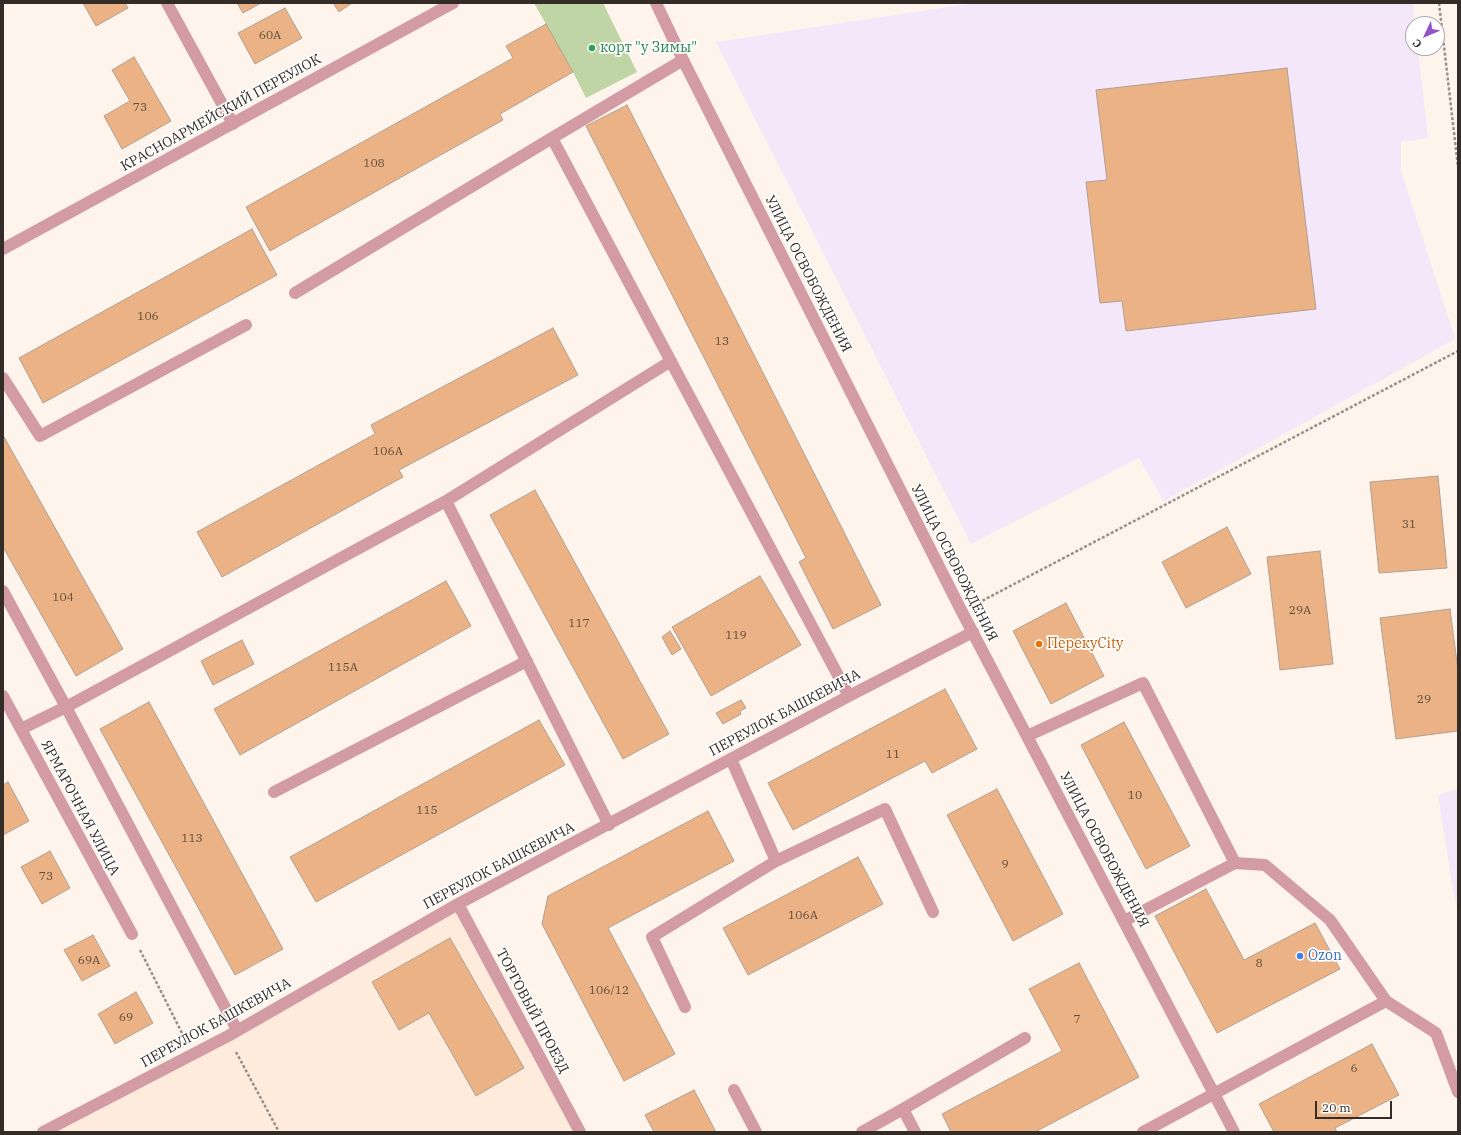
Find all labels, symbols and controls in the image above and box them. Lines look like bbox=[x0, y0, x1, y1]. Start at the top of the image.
north arrow bbox=[1405, 16, 1445, 56]
house number: 60А bbox=[259, 29, 281, 43]
text: С bbox=[1410, 36, 1425, 51]
place label: корт "у Зимы" bbox=[600, 40, 697, 56]
marker: корт "у Зимы" bbox=[587, 43, 597, 53]
street label: КРАСНОАРМЕЙСКИЙ ПЕРЕУЛОК bbox=[118, 51, 324, 175]
house number: 73 bbox=[133, 101, 147, 115]
house number: 108 bbox=[363, 157, 385, 171]
street label: УЛИЦА ОСВОБОЖДЕНИЯ bbox=[761, 193, 855, 355]
house number: 106 bbox=[137, 310, 159, 324]
house number: 13 bbox=[715, 335, 729, 349]
house number: 106А bbox=[373, 445, 403, 459]
street label: УЛИЦА ОСВОБОЖДЕНИЯ bbox=[907, 482, 1001, 644]
house number: 31 bbox=[1402, 518, 1416, 532]
house number: 104 bbox=[52, 591, 74, 605]
house number: 29А bbox=[1289, 604, 1311, 618]
house number: 117 bbox=[568, 617, 590, 631]
house number: 119 bbox=[725, 629, 747, 643]
place label: ПерекуCity bbox=[1047, 636, 1123, 652]
marker: ПерекуCity bbox=[1034, 639, 1044, 649]
house number: 115А bbox=[328, 661, 358, 675]
street label: ПЕРЕУЛОК БАШКЕВИЧА bbox=[707, 666, 863, 760]
house number: 29 bbox=[1417, 693, 1431, 707]
street label: ЯРМАРОЧНАЯ УЛИЦА bbox=[37, 737, 123, 879]
house number: 11 bbox=[886, 748, 900, 762]
street label: УЛИЦА ОСВОБОЖДЕНИЯ bbox=[1056, 770, 1152, 930]
house number: 10 bbox=[1128, 789, 1142, 803]
house number: 115 bbox=[416, 804, 438, 818]
street label: ПЕРЕУЛОК БАШКЕВИЧА bbox=[421, 819, 577, 913]
house number: 113 bbox=[181, 832, 203, 846]
house number: 9 bbox=[1001, 858, 1009, 872]
house number: 73 bbox=[39, 870, 53, 884]
house number: 106А bbox=[788, 909, 818, 923]
street label: ТОРГОВЫЙ ПРОЕЗД bbox=[492, 946, 572, 1076]
place label: Ozon bbox=[1308, 948, 1342, 964]
marker: Ozon bbox=[1295, 951, 1305, 961]
house number: 69А bbox=[78, 954, 100, 968]
house number: 8 bbox=[1255, 957, 1263, 971]
street label: ПЕРЕУЛОК БАШКЕВИЧА bbox=[138, 975, 294, 1071]
house number: 106/12 bbox=[589, 984, 629, 998]
house number: 69 bbox=[119, 1011, 133, 1025]
house number: 7 bbox=[1073, 1013, 1081, 1027]
house number: 6 bbox=[1350, 1062, 1358, 1076]
scale bar bbox=[1317, 1093, 1394, 1119]
text: 20 m bbox=[1322, 1100, 1351, 1115]

